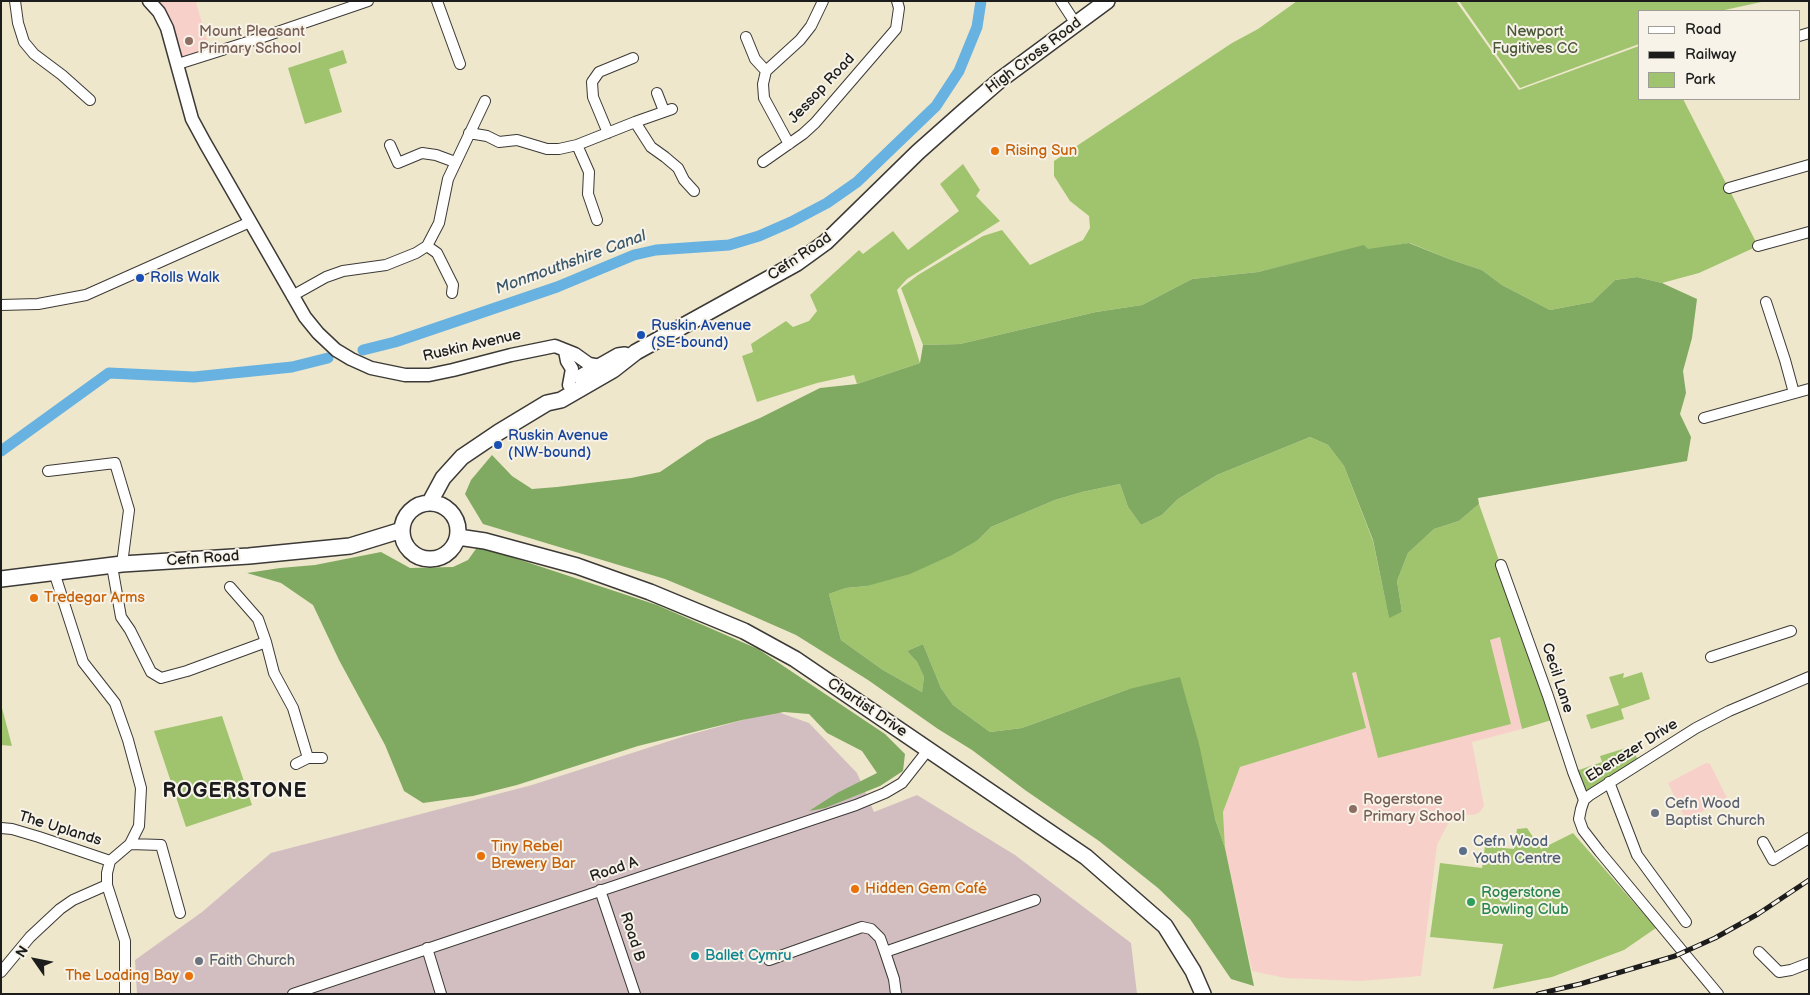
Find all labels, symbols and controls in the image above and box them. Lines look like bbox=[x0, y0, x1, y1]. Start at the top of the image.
legend bbox=[1638, 10, 1800, 100]
street label: High Cross Road bbox=[983, 14, 1085, 98]
text: Road bbox=[1685, 20, 1721, 39]
place label: Mount Pleasant Primary School bbox=[199, 23, 305, 58]
park label: Newport Fugitives CC bbox=[1492, 23, 1578, 58]
marker: Mount Pleasant Primary School bbox=[183, 35, 195, 47]
text: Railway bbox=[1685, 45, 1736, 64]
street label: Jessop Road bbox=[785, 50, 859, 128]
text: Park bbox=[1685, 70, 1715, 89]
place label: Rising Sun bbox=[1005, 142, 1077, 160]
marker: Rising Sun bbox=[989, 145, 1001, 157]
water label: Monmouthshire Canal bbox=[493, 227, 649, 299]
street label: Cefn Road bbox=[765, 229, 835, 285]
place label: Rolls Walk bbox=[150, 269, 219, 287]
marker: Rolls Walk bbox=[134, 272, 146, 284]
place label: Ruskin Avenue (SE-bound) bbox=[651, 317, 751, 352]
street label: Ruskin Avenue bbox=[421, 326, 523, 366]
marker: Ruskin Avenue (SE-bound) bbox=[635, 329, 647, 341]
place label: Ruskin Avenue (NW-bound) bbox=[508, 427, 608, 462]
marker: Ruskin Avenue (NW-bound) bbox=[492, 439, 504, 451]
street label: Cefn Road bbox=[166, 547, 240, 571]
place label: Tredegar Arms bbox=[44, 589, 145, 607]
marker: Tredegar Arms bbox=[28, 592, 40, 604]
street label: Cecil Lane bbox=[1537, 641, 1577, 715]
street label: Chartist Drive bbox=[824, 675, 910, 741]
street label: Ebenezer Drive bbox=[1583, 716, 1681, 786]
district label: ROGERSTONE bbox=[161, 780, 309, 804]
place label: Rogerstone Primary School bbox=[1363, 791, 1465, 826]
place label: Cefn Wood Baptist Church bbox=[1665, 795, 1765, 830]
marker: Rogerstone Primary School bbox=[1347, 803, 1359, 815]
marker: Cefn Wood Baptist Church bbox=[1649, 807, 1661, 819]
street label: The Uplands bbox=[16, 808, 104, 850]
place label: Cefn Wood Youth Centre bbox=[1473, 833, 1561, 868]
place label: Tiny Rebel Brewery Bar bbox=[491, 838, 575, 873]
marker: Cefn Wood Youth Centre bbox=[1457, 845, 1469, 857]
marker: Tiny Rebel Brewery Bar bbox=[475, 850, 487, 862]
street label: Road A bbox=[588, 853, 640, 887]
place label: Hidden Gem Café bbox=[865, 880, 987, 898]
marker: Hidden Gem Café bbox=[849, 883, 861, 895]
place label: Rogerstone Bowling Club bbox=[1481, 884, 1569, 919]
marker: Rogerstone Bowling Club bbox=[1465, 896, 1477, 908]
street label: Road B bbox=[616, 910, 648, 964]
north arrow bbox=[10, 935, 60, 985]
text: N bbox=[12, 943, 32, 961]
place label: Ballet Cymru bbox=[705, 947, 792, 965]
marker: Ballet Cymru bbox=[689, 950, 701, 962]
place label: Faith Church bbox=[209, 952, 295, 970]
marker: Faith Church bbox=[193, 955, 205, 967]
place label: The Loading Bay bbox=[65, 967, 179, 985]
marker: The Loading Bay bbox=[183, 970, 195, 982]

